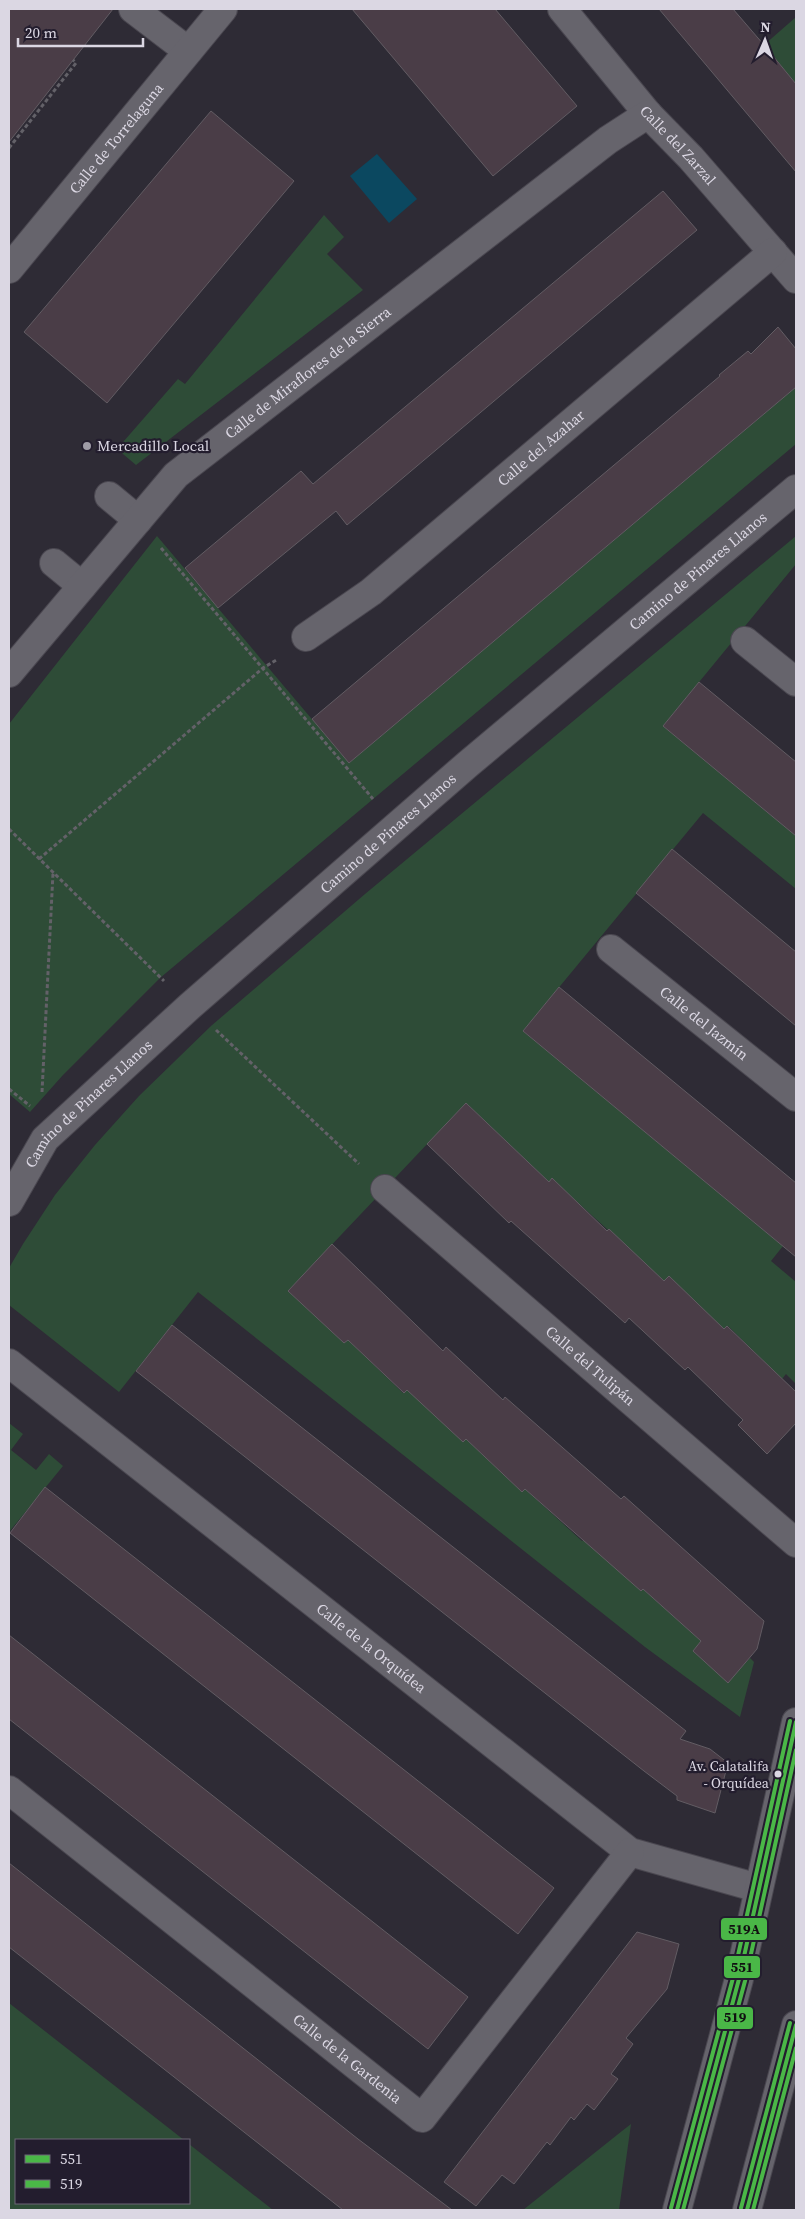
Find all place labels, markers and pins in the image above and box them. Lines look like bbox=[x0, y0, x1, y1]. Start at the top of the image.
place label: Mercadillo Local bbox=[97, 435, 210, 456]
marker: Mercadillo Local bbox=[81, 440, 93, 452]
place label: Av. Calatalifa - Orquídea bbox=[688, 1756, 770, 1793]
marker: Av. Calatalifa - Orquídea bbox=[773, 1769, 783, 1779]

